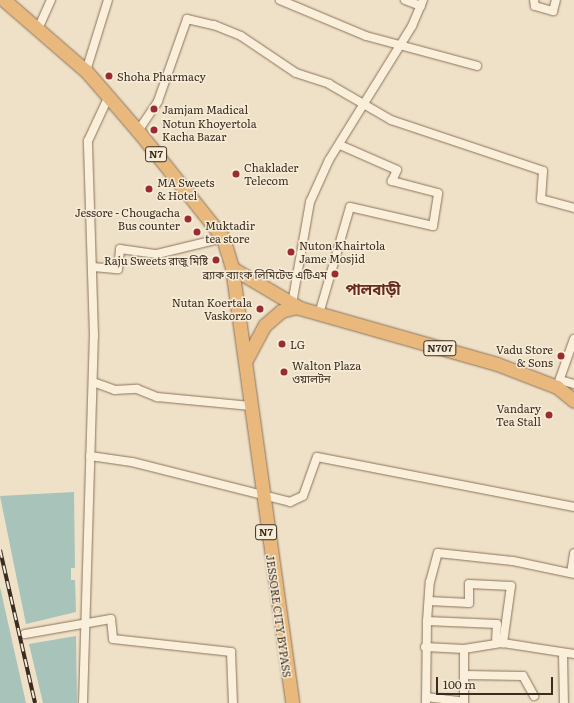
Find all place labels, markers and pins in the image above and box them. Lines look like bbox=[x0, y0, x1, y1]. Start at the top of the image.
place label: Shoha Pharmacy bbox=[117, 69, 206, 83]
marker: Shoha Pharmacy bbox=[104, 71, 114, 81]
place label: Jamjam Madical bbox=[162, 102, 248, 116]
marker: Jamjam Madical bbox=[149, 104, 159, 114]
place label: Notun Khoyertola Kacha Bazar bbox=[162, 117, 257, 143]
marker: Notun Khoyertola Kacha Bazar bbox=[149, 125, 159, 135]
place label: Chaklader Telecom bbox=[244, 161, 298, 187]
marker: Chaklader Telecom bbox=[231, 169, 241, 179]
place label: MA Sweets & Hotel bbox=[157, 176, 215, 202]
marker: MA Sweets & Hotel bbox=[144, 184, 154, 194]
place label: Jessore - Chougacha Bus counter bbox=[75, 206, 180, 232]
marker: Jessore - Chougacha Bus counter bbox=[183, 214, 193, 224]
place label: Muktadir tea store bbox=[205, 219, 255, 245]
marker: Muktadir tea store bbox=[192, 227, 202, 237]
place label: Nuton Khairtola Jame Mosjid bbox=[299, 239, 385, 265]
marker: Nuton Khairtola Jame Mosjid bbox=[286, 247, 296, 257]
place label: Raju Sweets রাজু মিষ্টি bbox=[104, 253, 208, 267]
marker: Raju Sweets রাজু মিষ্টি bbox=[211, 255, 221, 265]
place label: ব্র্যাক ব্যাংক লিমিটেড এটিএম bbox=[203, 267, 327, 281]
marker: ব্র্যাক ব্যাংক লিমিটেড এটিএম bbox=[330, 269, 340, 279]
place label: Nutan Koertala Vaskorzo bbox=[172, 296, 252, 322]
marker: Nutan Koertala Vaskorzo bbox=[255, 304, 265, 314]
place label: LG bbox=[290, 337, 305, 351]
marker: LG bbox=[277, 339, 287, 349]
place label: Vadu Store & Sons bbox=[496, 343, 553, 369]
marker: Vadu Store & Sons bbox=[556, 351, 566, 361]
place label: Walton Plaza ওয়ালটন bbox=[292, 359, 361, 385]
marker: Walton Plaza ওয়ালটন bbox=[279, 367, 289, 377]
place label: Vandary Tea Stall bbox=[496, 402, 541, 428]
marker: Vandary Tea Stall bbox=[544, 410, 554, 420]

